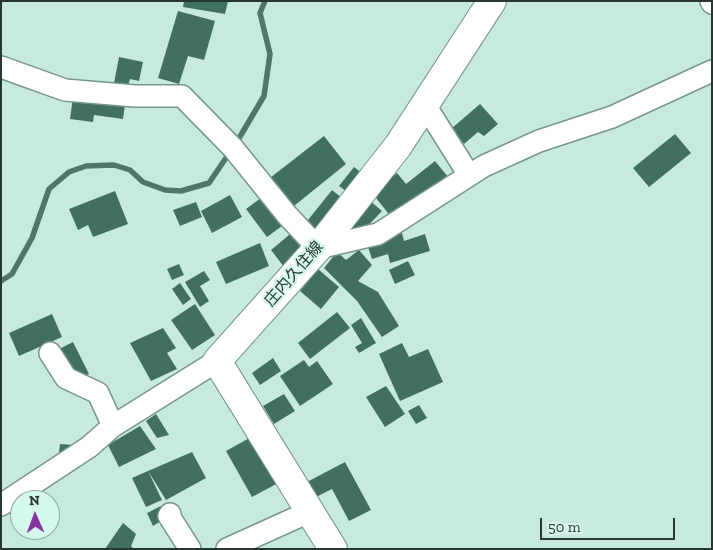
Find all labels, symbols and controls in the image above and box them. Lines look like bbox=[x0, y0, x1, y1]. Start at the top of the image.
street label: 庄内久住線 bbox=[261, 238, 327, 310]
north arrow bbox=[10, 490, 60, 540]
text: N bbox=[29, 492, 40, 509]
scale bar bbox=[543, 508, 678, 540]
text: 50 m bbox=[548, 518, 581, 536]

